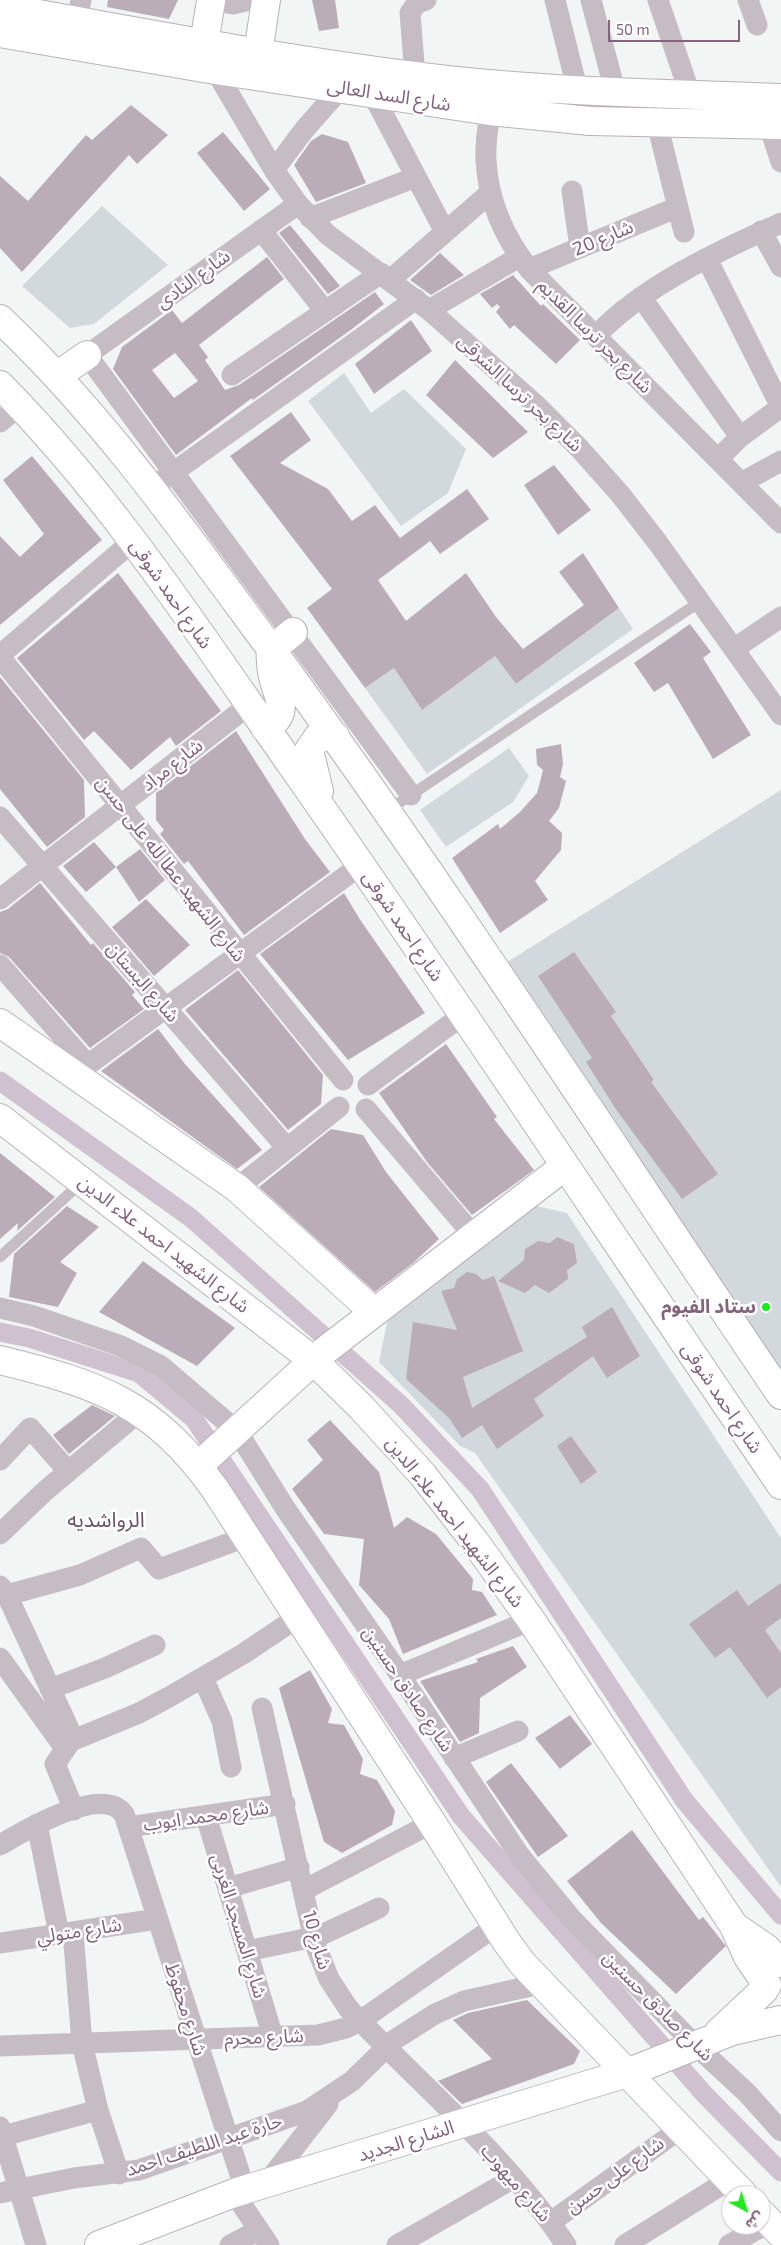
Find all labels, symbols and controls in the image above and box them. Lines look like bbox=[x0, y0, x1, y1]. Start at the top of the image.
scale bar bbox=[611, 10, 744, 42]
text: 50 m bbox=[616, 20, 650, 38]
street label: شارع السد العالى bbox=[325, 74, 453, 116]
street label: شارع 20 bbox=[569, 215, 637, 261]
street label: شارع النادى bbox=[151, 244, 235, 314]
street label: شارع بحر ترسا القديم bbox=[533, 274, 657, 398]
street label: شارع بحر ترسا الشرقى bbox=[453, 329, 587, 457]
street label: شارع احمد شوقى bbox=[125, 535, 217, 653]
street label: شارع مراد bbox=[137, 734, 207, 796]
street label: شارع الشهيد عطا لله على حسن bbox=[91, 772, 251, 966]
street label: شارع احمد شوقى bbox=[358, 866, 448, 986]
street label: شارع البستان bbox=[102, 937, 184, 1027]
street label: شارع الشهيد احمد علاء الدين bbox=[74, 1170, 254, 1318]
place label: ستاد الفيوم bbox=[661, 1296, 756, 1318]
marker: ستاد الفيوم bbox=[760, 1301, 772, 1313]
street label: شارع احمد شوقى bbox=[677, 1338, 767, 1458]
street label: شارع الشهيد احمد علاء الدين bbox=[381, 1432, 529, 1612]
district label: الرواشديه bbox=[67, 1507, 145, 1533]
street label: شارع صادق حسنين bbox=[358, 1622, 458, 1756]
street label: شارع محمد ايوب bbox=[142, 1796, 270, 1836]
street label: شارع المسجد الغربى bbox=[206, 1851, 272, 2001]
street label: شارع 10 bbox=[298, 1908, 336, 1972]
street label: شارع متولي bbox=[35, 1913, 123, 1949]
street label: شارع صادق حسنين bbox=[598, 1946, 718, 2066]
street label: شارع محفوظ bbox=[160, 1959, 212, 2059]
street label: شارع محرم bbox=[224, 2024, 304, 2050]
street label: حارة عبد اللطيف احمد bbox=[123, 2109, 285, 2181]
street label: الشارع الجديد bbox=[355, 2116, 457, 2166]
street label: شارع على حسن bbox=[561, 2132, 669, 2218]
street label: شارع ميهوب bbox=[476, 2139, 556, 2227]
north arrow bbox=[721, 2185, 771, 2235]
text: ش bbox=[743, 2208, 768, 2234]

